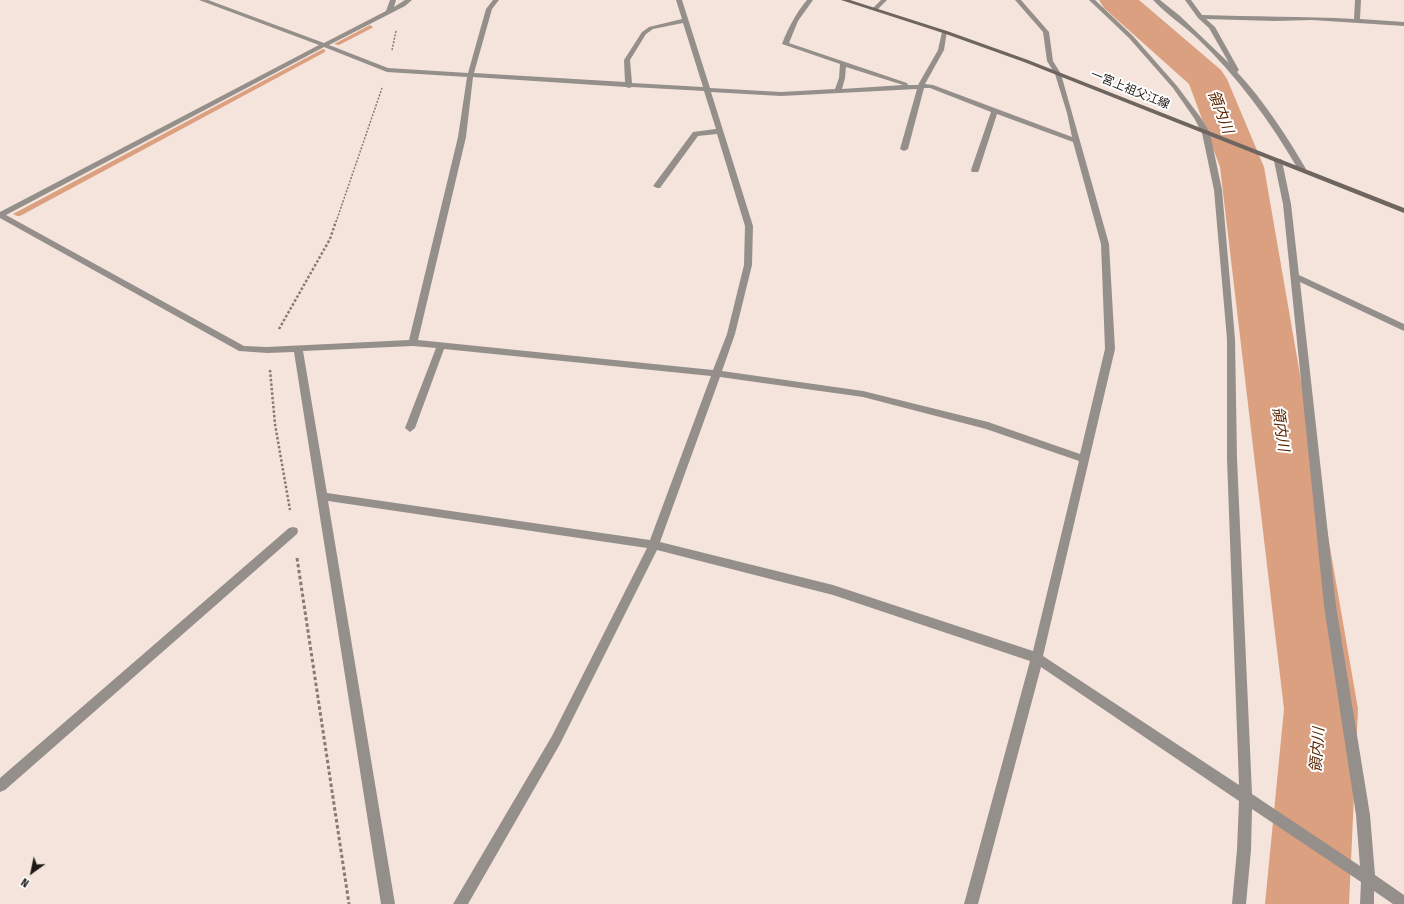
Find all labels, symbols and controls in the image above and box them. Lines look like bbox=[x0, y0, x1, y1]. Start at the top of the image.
street label: 一宮上祖父江線 bbox=[1088, 68, 1172, 112]
water label: 領内川 bbox=[1204, 88, 1236, 136]
water label: 領内川 bbox=[1268, 405, 1292, 453]
water label: 領内川 bbox=[1307, 727, 1329, 773]
north arrow bbox=[12, 852, 52, 892]
text: N bbox=[19, 875, 31, 890]

